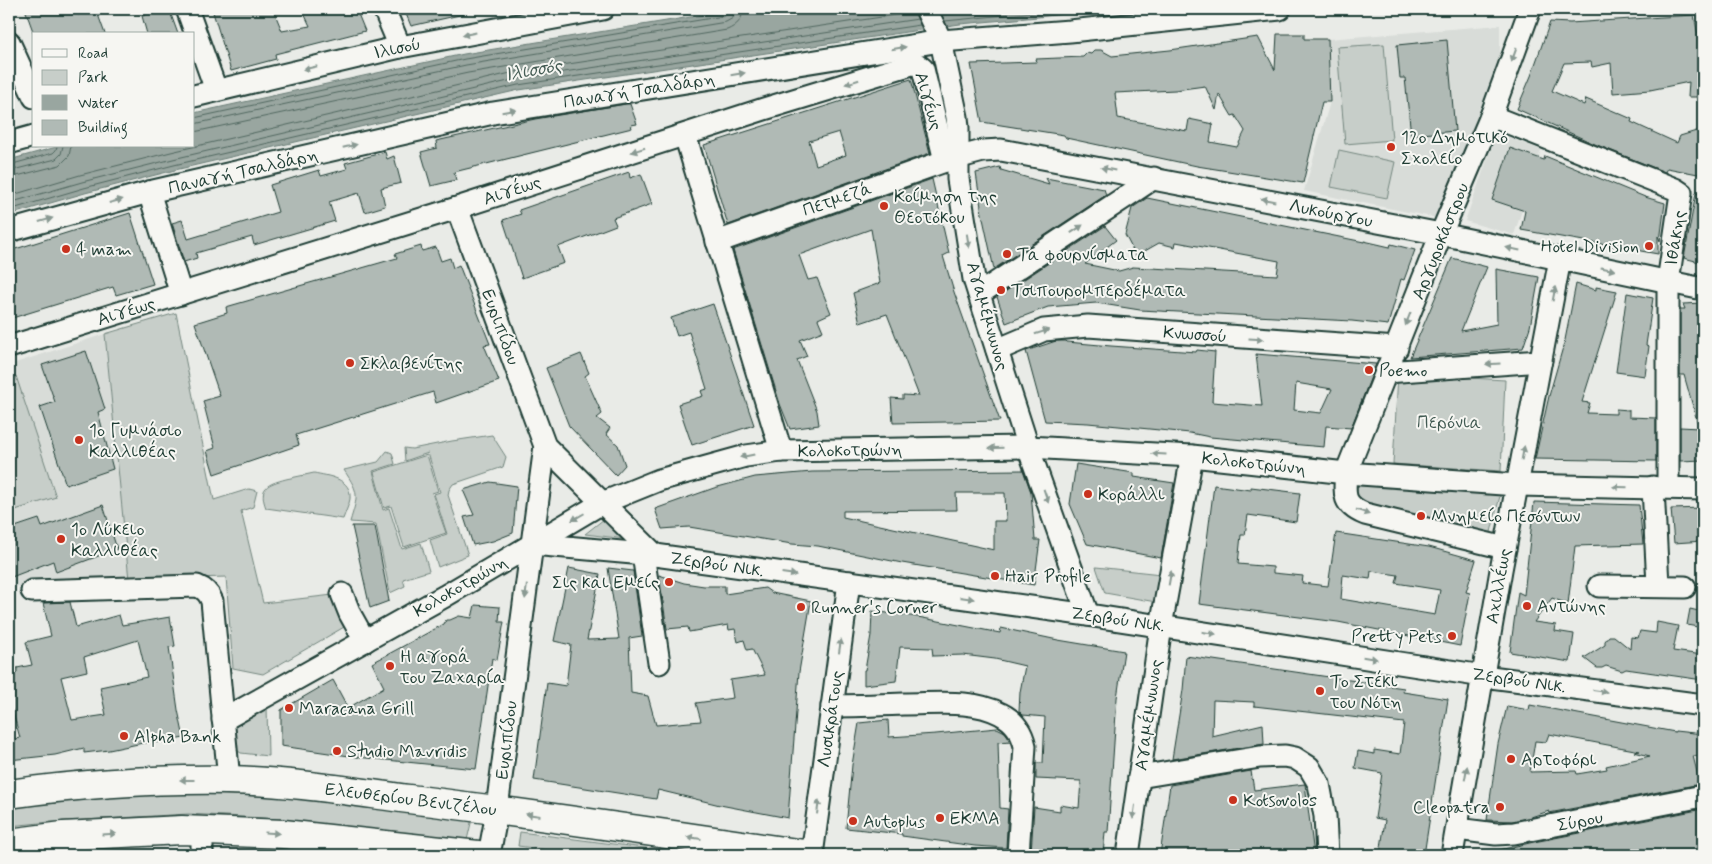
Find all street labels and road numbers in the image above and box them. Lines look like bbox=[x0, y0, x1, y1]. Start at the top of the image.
street label: Ιλισού bbox=[371, 32, 423, 66]
street label: Παναγή Τσαλδάρη bbox=[562, 67, 717, 115]
street label: Αιγέως bbox=[908, 69, 949, 133]
street label: Παναγή Τσαλδάρη bbox=[166, 143, 320, 201]
street label: Αιγέως bbox=[480, 169, 544, 212]
street label: Πετμεζά bbox=[800, 177, 875, 223]
street label: Αργυροκάστρου bbox=[1407, 179, 1475, 303]
street label: Λυκούργου bbox=[1287, 194, 1375, 234]
street label: Ιθάκης bbox=[1660, 209, 1692, 268]
street label: Αγαμέμνωνος bbox=[960, 259, 1015, 374]
street label: Ευριπίδου bbox=[475, 286, 525, 369]
street label: Αιγέως bbox=[94, 291, 158, 332]
street label: Κνωσσού bbox=[1162, 321, 1228, 349]
street label: Κολοκοτρώνη bbox=[797, 438, 903, 464]
street label: Κολοκοτρώνη bbox=[1201, 447, 1307, 481]
street label: Αχιλλέως bbox=[1480, 546, 1517, 626]
street label: Ζερβού Νικ. bbox=[668, 547, 765, 583]
street label: Κολοκοτρώνη bbox=[409, 550, 512, 623]
street label: Ζερβού Νικ. bbox=[1069, 602, 1166, 638]
street label: Αγαμέμνωνος bbox=[1128, 658, 1169, 772]
street label: Ζερβού Νικ. bbox=[1470, 663, 1567, 699]
street label: Λυσικράτους bbox=[812, 669, 850, 769]
street label: Ευριπίδου bbox=[490, 699, 524, 781]
street label: Ελευθερίου Βενιζέλου bbox=[324, 777, 498, 822]
street label: Σύρου bbox=[1555, 806, 1605, 838]

